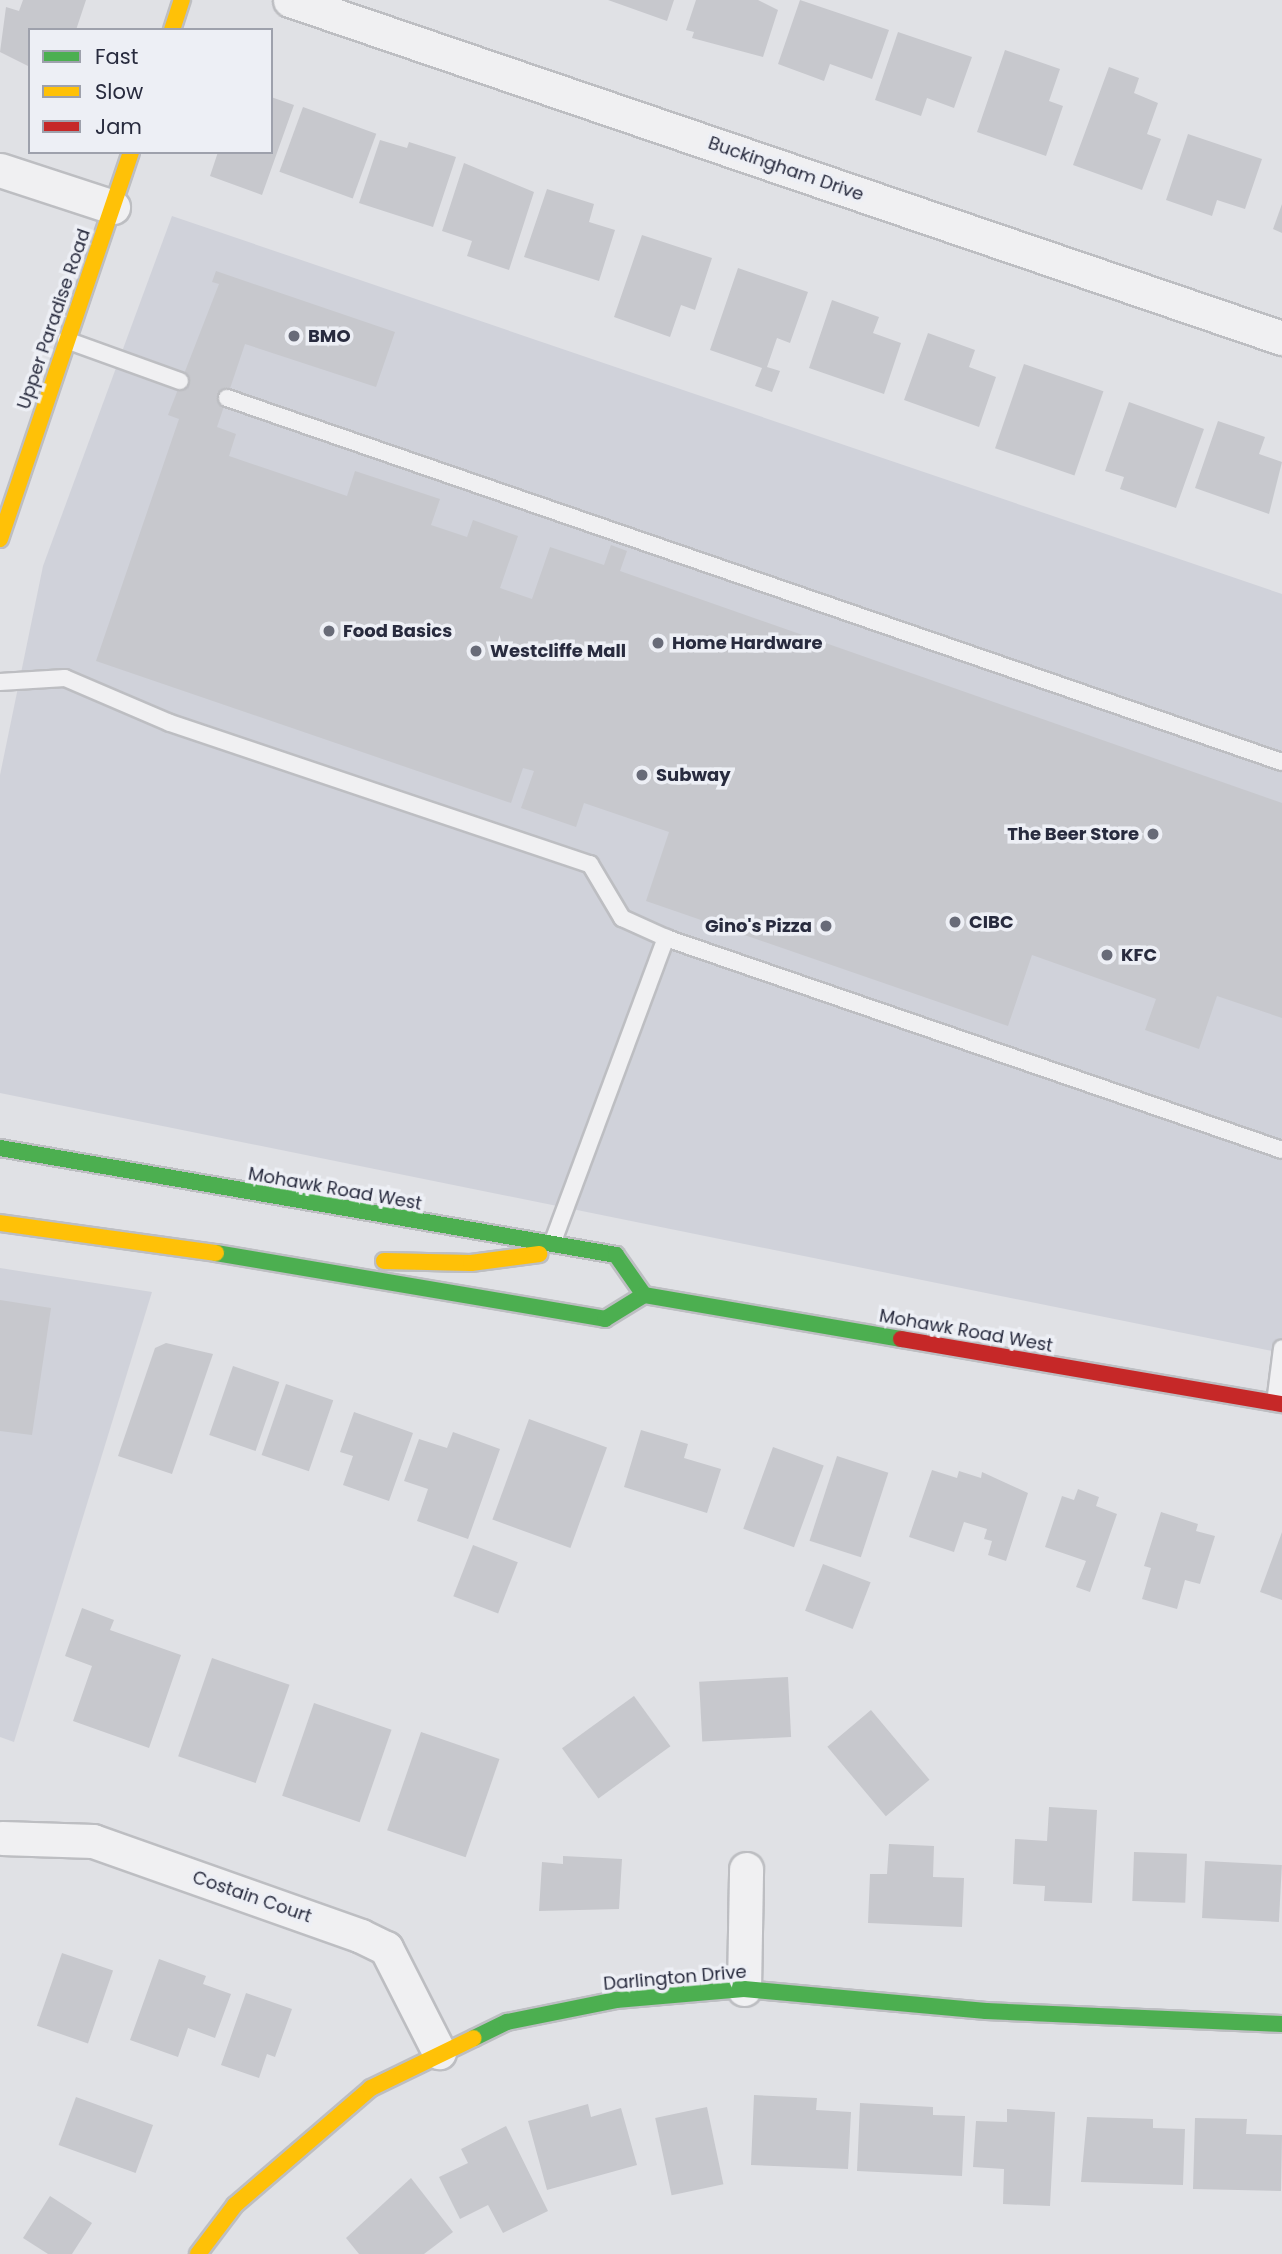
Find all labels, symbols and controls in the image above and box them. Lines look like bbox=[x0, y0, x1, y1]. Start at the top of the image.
legend bbox=[28, 28, 273, 154]
text: Fast bbox=[95, 42, 138, 71]
text: Slow bbox=[95, 77, 143, 106]
text: Jam bbox=[95, 112, 142, 141]
street label: Buckingham Drive bbox=[705, 132, 867, 206]
street label: Upper Paradise Road bbox=[13, 226, 95, 412]
place label: BMO bbox=[308, 325, 351, 347]
marker: BMO bbox=[286, 328, 302, 344]
place label: Food Basics bbox=[343, 620, 452, 642]
marker: Food Basics bbox=[321, 623, 337, 639]
place label: Home Hardware bbox=[672, 632, 822, 654]
marker: Home Hardware bbox=[650, 635, 666, 651]
place label: Westcliffe Mall bbox=[490, 640, 626, 662]
marker: Westcliffe Mall bbox=[468, 643, 484, 659]
place label: Subway bbox=[656, 764, 731, 786]
marker: Subway bbox=[634, 767, 650, 783]
place label: The Beer Store bbox=[1007, 823, 1139, 845]
marker: The Beer Store bbox=[1145, 826, 1161, 842]
place label: CIBC bbox=[969, 911, 1014, 933]
marker: CIBC bbox=[947, 914, 963, 930]
place label: Gino's Pizza bbox=[705, 915, 812, 937]
marker: Gino's Pizza bbox=[818, 918, 834, 934]
place label: KFC bbox=[1121, 944, 1157, 966]
marker: KFC bbox=[1099, 947, 1115, 963]
street label: Mohawk Road West bbox=[247, 1163, 423, 1215]
street label: Mohawk Road West bbox=[878, 1305, 1054, 1357]
street label: Costain Court bbox=[190, 1867, 314, 1927]
street label: Darlington Drive bbox=[602, 1961, 748, 1995]

